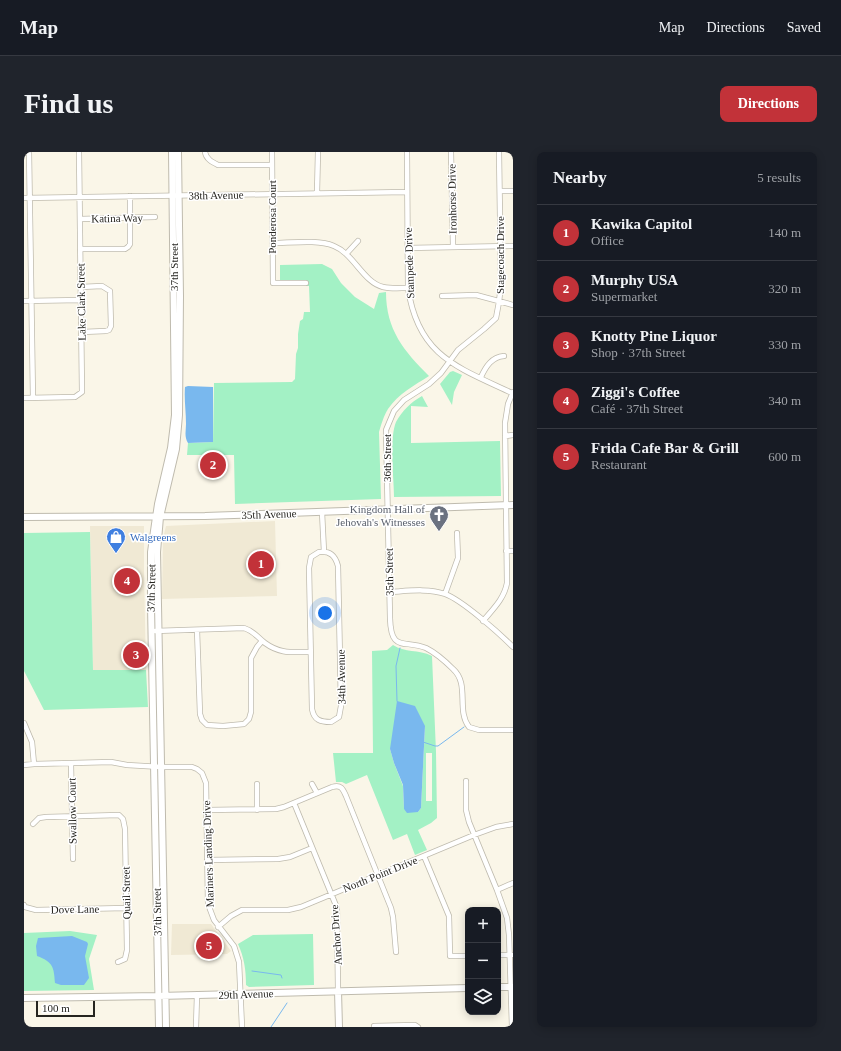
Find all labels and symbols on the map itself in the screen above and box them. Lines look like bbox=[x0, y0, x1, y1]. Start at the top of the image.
street label: Ironhorse Drive bbox=[445, 164, 459, 234]
street label: Ponderosa Court bbox=[266, 180, 278, 254]
street label: 38th Avenue bbox=[188, 189, 244, 201]
street label: Katina Way bbox=[91, 212, 143, 224]
street label: Stagecoach Drive bbox=[494, 216, 506, 294]
street label: Stampede Drive bbox=[402, 227, 416, 299]
street label: 37th Street bbox=[168, 243, 180, 291]
street label: Lake Clark Street bbox=[74, 263, 88, 341]
street label: 36th Street bbox=[381, 434, 393, 482]
pin: 2 bbox=[200, 450, 226, 480]
place label: Kingdom Hall of Jehovah's Witnesses bbox=[336, 503, 425, 528]
church icon: Kingdom Hall of Jehovah's Witnesses bbox=[428, 504, 450, 532]
street label: 35th Avenue bbox=[241, 507, 297, 521]
shop icon: Walgreens bbox=[105, 526, 127, 554]
place label: Walgreens bbox=[130, 531, 176, 543]
street label: 35th Street bbox=[383, 548, 395, 596]
pin: 1 bbox=[248, 549, 274, 579]
street label: 37th Street bbox=[145, 564, 157, 612]
pin: 4 bbox=[114, 566, 140, 596]
your location bbox=[315, 603, 335, 623]
pin: 3 bbox=[123, 640, 149, 670]
street label: 34th Avenue bbox=[335, 649, 347, 705]
street label: Swallow Court bbox=[65, 778, 79, 844]
street label: Mariners Landing Drive bbox=[200, 800, 216, 908]
street label: North Point Drive bbox=[341, 854, 419, 894]
street label: Quail Street bbox=[120, 866, 132, 920]
street label: 37th Street bbox=[151, 888, 163, 936]
street label: Dove Lane bbox=[51, 903, 99, 915]
street label: Anchor Drive bbox=[328, 904, 344, 966]
pin: 5 bbox=[196, 931, 222, 961]
street label: 29th Avenue bbox=[218, 987, 274, 1001]
scale bar bbox=[36, 999, 95, 1018]

